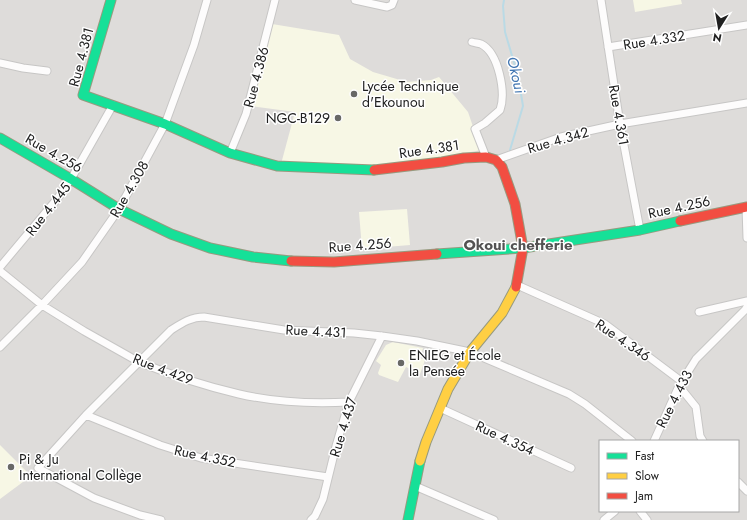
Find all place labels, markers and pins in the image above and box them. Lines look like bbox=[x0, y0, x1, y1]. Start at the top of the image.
place label: Lycée Technique d'Ekounou bbox=[362, 76, 459, 112]
marker: Lycée Technique d'Ekounou bbox=[349, 89, 359, 99]
place label: NGC-B129 bbox=[266, 108, 330, 128]
marker: NGC-B129 bbox=[333, 113, 343, 123]
place label: ENIEG et École la Pensée bbox=[409, 345, 501, 381]
marker: ENIEG et École la Pensée bbox=[396, 358, 406, 368]
place label: Pi & Ju International Collège bbox=[19, 449, 141, 485]
marker: Pi & Ju International Collège bbox=[6, 462, 16, 472]

